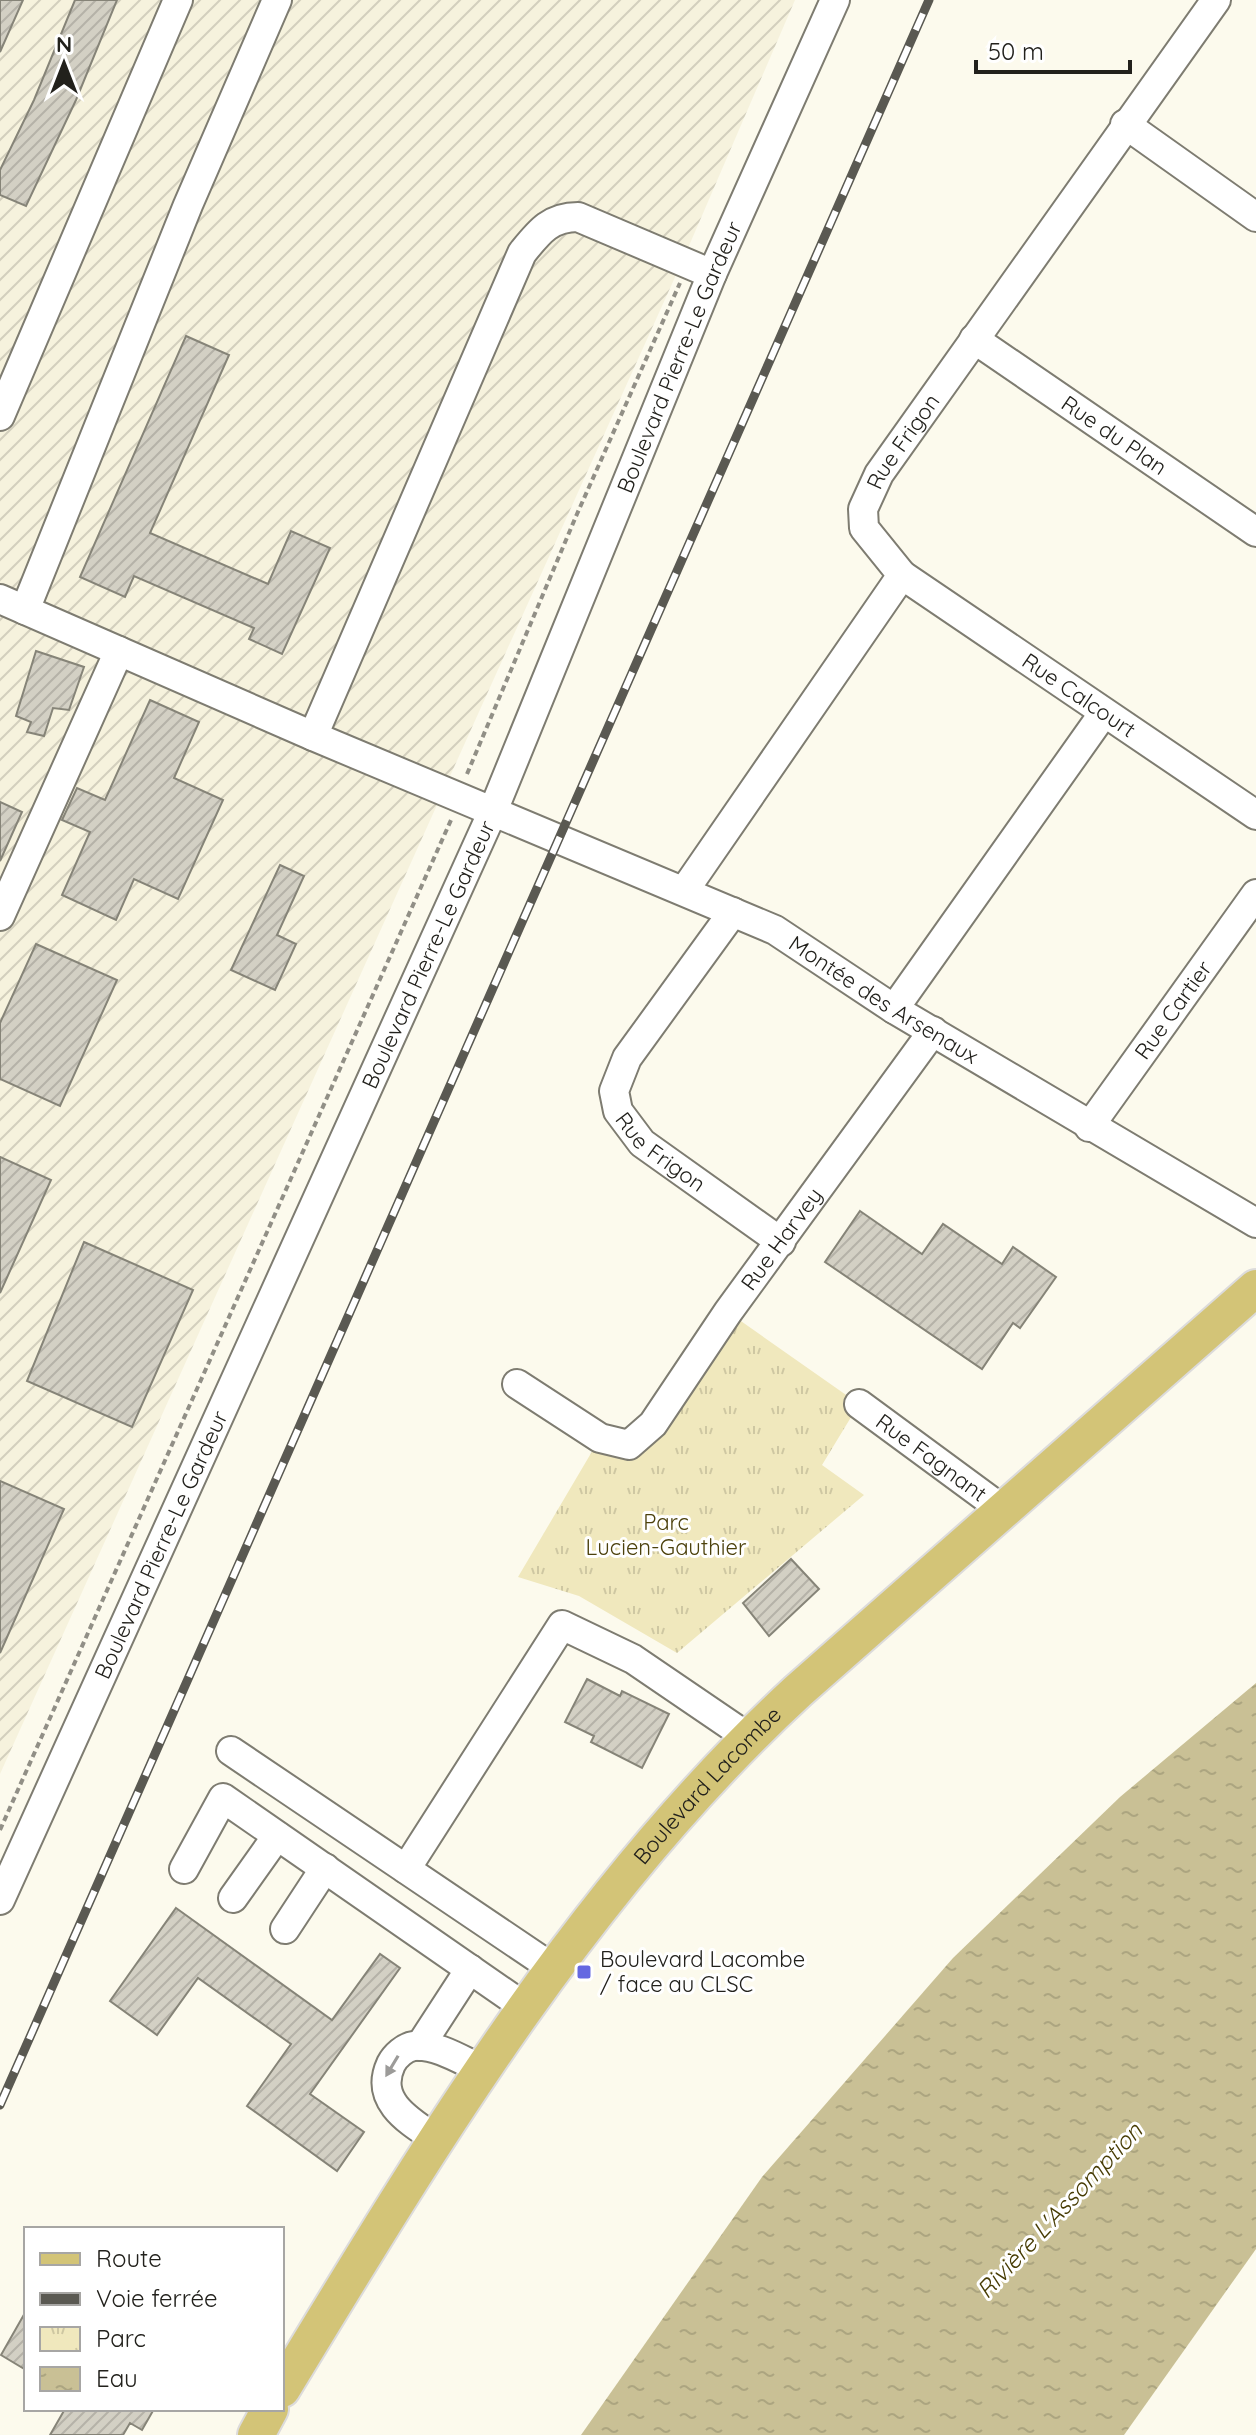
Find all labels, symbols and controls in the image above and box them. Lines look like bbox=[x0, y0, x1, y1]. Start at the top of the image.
north arrow bbox=[24, 24, 104, 104]
scale bar bbox=[976, 24, 1130, 74]
text: N bbox=[56, 30, 72, 58]
text: 50 m bbox=[988, 36, 1044, 66]
street label: Boulevard Pierre-Le Gardeur bbox=[610, 216, 748, 497]
street label: Rue Frigon bbox=[860, 388, 946, 493]
street label: Rue du Plan bbox=[1056, 389, 1173, 481]
street label: Rue Calcourt bbox=[1017, 647, 1141, 744]
street label: Boulevard Pierre-Le Gardeur bbox=[355, 815, 501, 1093]
street label: Montée des Arsenaux bbox=[784, 929, 984, 1070]
street label: Rue Cartier bbox=[1128, 955, 1218, 1065]
street label: Rue Frigon bbox=[610, 1106, 711, 1198]
street label: Rue Harvey bbox=[734, 1182, 828, 1296]
street label: Boulevard Pierre-Le Gardeur bbox=[88, 1406, 234, 1683]
street label: Rue Fagnant bbox=[870, 1407, 992, 1507]
park label: Parc Lucien-Gauthier bbox=[586, 1508, 747, 1561]
street label: Boulevard Lacombe bbox=[627, 1700, 787, 1870]
place label: Boulevard Lacombe / face au CLSC bbox=[600, 1945, 805, 1998]
marker: Boulevard Lacombe / face au CLSC bbox=[575, 1963, 593, 1981]
one-way arrow bbox=[385, 2054, 400, 2077]
water label: Rivière L'Assomption bbox=[970, 2115, 1149, 2304]
legend bbox=[24, 2227, 284, 2411]
text: Route bbox=[96, 2243, 162, 2273]
text: Voie ferrée bbox=[96, 2283, 218, 2313]
text: Parc bbox=[96, 2323, 146, 2353]
text: Eau bbox=[96, 2363, 138, 2393]

